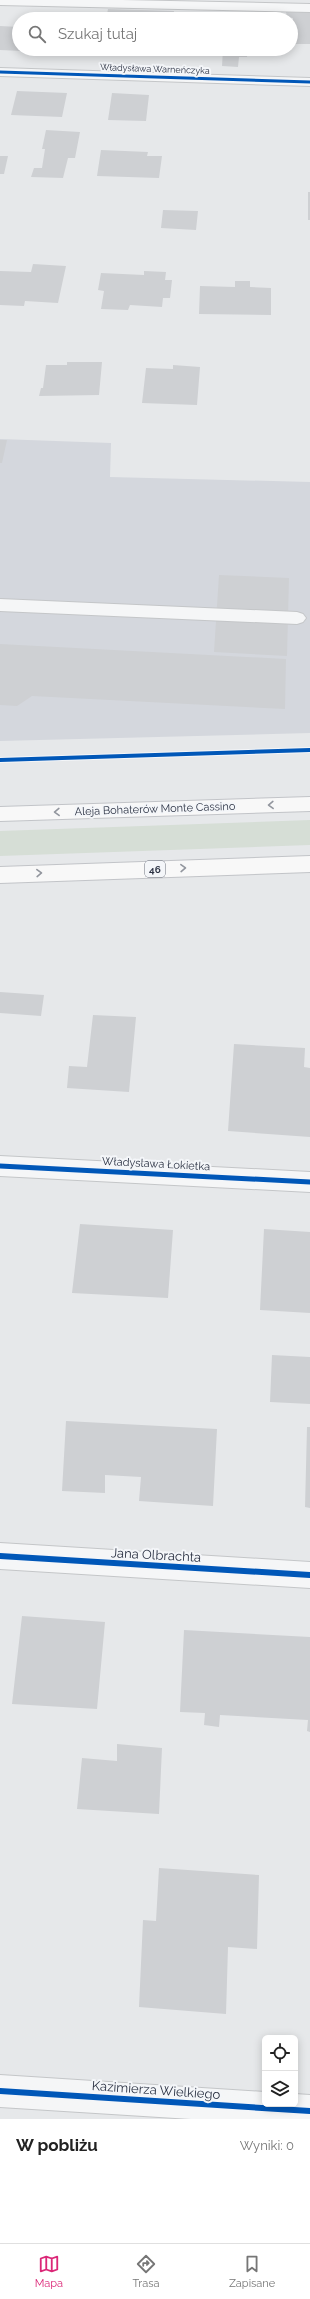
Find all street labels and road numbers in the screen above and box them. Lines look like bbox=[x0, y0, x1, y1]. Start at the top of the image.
street label: Władysława Warneńczyka bbox=[100, 62, 210, 76]
street label: Aleja Bohaterów Monte Cassino bbox=[74, 800, 236, 818]
road number: 46 bbox=[145, 861, 165, 877]
street label: Władysława Łokietka bbox=[102, 1155, 210, 1173]
street label: Jana Olbrachta bbox=[111, 1545, 201, 1565]
street label: Kazimierza Wielkiego bbox=[91, 2078, 221, 2102]

